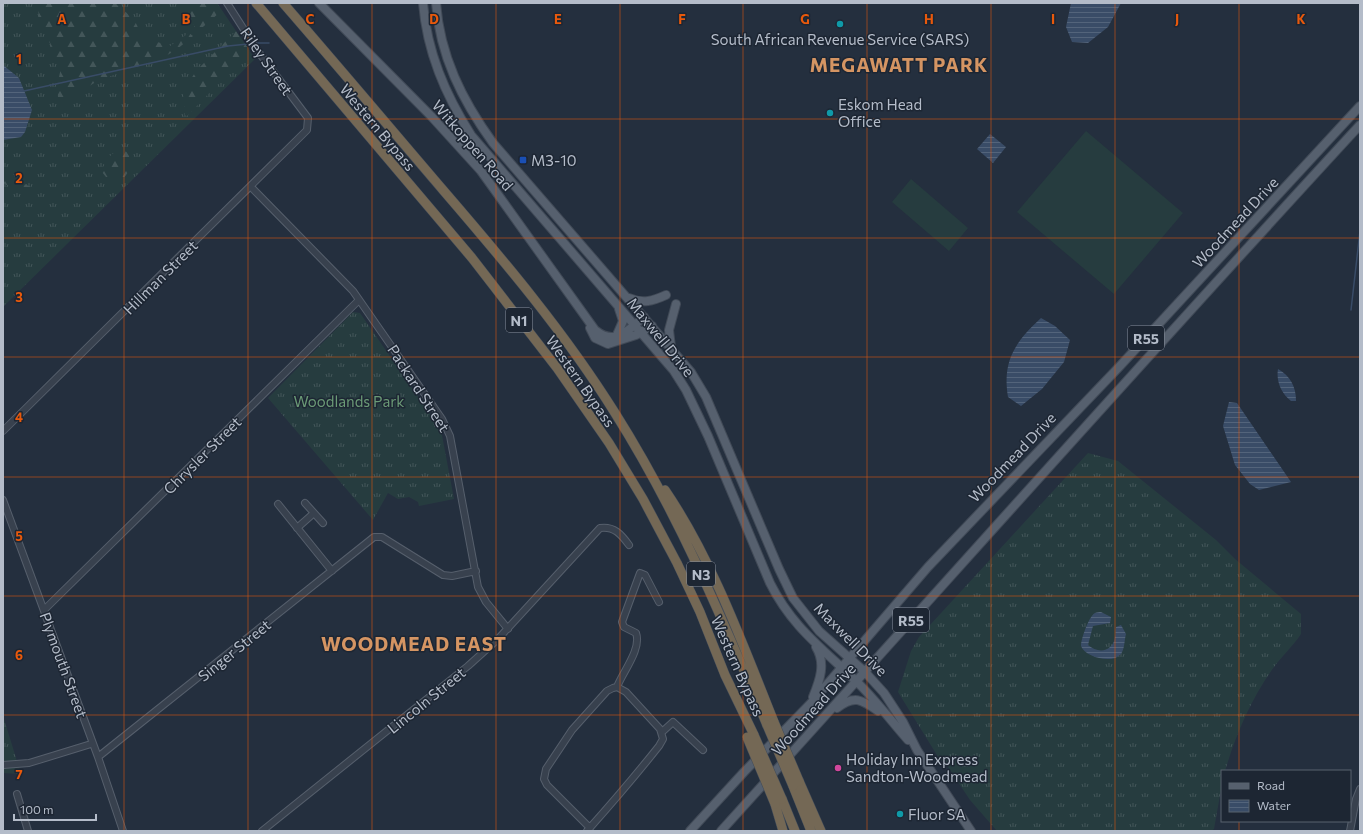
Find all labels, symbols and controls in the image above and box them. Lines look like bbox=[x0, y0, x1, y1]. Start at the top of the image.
text: A bbox=[57, 11, 67, 27]
text: B bbox=[182, 11, 191, 27]
text: C bbox=[306, 11, 315, 27]
text: D bbox=[429, 11, 439, 27]
text: E bbox=[554, 11, 562, 27]
text: F bbox=[678, 11, 686, 27]
text: G bbox=[800, 11, 810, 27]
text: H bbox=[924, 11, 934, 27]
text: I bbox=[1051, 11, 1055, 27]
text: J bbox=[1175, 11, 1179, 27]
text: K bbox=[1296, 11, 1306, 27]
marker: South African Revenue Service (SARS) bbox=[835, 19, 845, 29]
street label: Riley Street bbox=[237, 24, 297, 98]
place label: South African Revenue Service (SARS) bbox=[711, 30, 969, 48]
text: 1 bbox=[16, 51, 22, 67]
district label: MEGAWATT PARK bbox=[810, 53, 988, 76]
street label: Western Bypass bbox=[336, 80, 420, 174]
place label: Eskom Head Office bbox=[838, 95, 922, 130]
street label: Witkoppen Road bbox=[429, 96, 517, 194]
marker: Eskom Head Office bbox=[825, 108, 835, 118]
place label: M3-10 bbox=[531, 151, 576, 169]
marker: M3-10 bbox=[518, 155, 528, 165]
text: 2 bbox=[15, 170, 23, 186]
street label: Woodmead Drive bbox=[1188, 173, 1282, 271]
street label: Hillman Street bbox=[119, 236, 201, 318]
text: 3 bbox=[15, 289, 23, 305]
street label: Maxwell Drive bbox=[624, 294, 698, 380]
road number: N1 bbox=[506, 308, 532, 332]
road number: R55 bbox=[1128, 326, 1164, 350]
street label: Western Bypass bbox=[543, 332, 619, 431]
street label: Packard Street bbox=[384, 341, 454, 435]
park label: Woodlands Park bbox=[294, 392, 404, 410]
street label: Woodmead Drive bbox=[965, 408, 1059, 505]
text: 4 bbox=[15, 409, 23, 425]
street label: Chrysler Street bbox=[159, 412, 245, 498]
text: 5 bbox=[15, 528, 23, 544]
road number: N3 bbox=[687, 562, 715, 586]
street label: Maxwell Drive bbox=[811, 599, 892, 680]
road number: R55 bbox=[893, 608, 929, 632]
street label: Plymouth Street bbox=[36, 610, 92, 720]
street label: Western Bypass bbox=[708, 613, 768, 719]
street label: Singer Street bbox=[194, 615, 274, 685]
district label: WOODMEAD EAST bbox=[321, 632, 507, 655]
text: 6 bbox=[15, 647, 23, 663]
street label: Woodmead Drive bbox=[767, 659, 859, 759]
street label: Lincoln Street bbox=[383, 663, 469, 737]
place label: Holiday Inn Express Sandton-Woodmead bbox=[846, 750, 987, 785]
marker: Holiday Inn Express Sandton-Woodmead bbox=[833, 763, 843, 773]
text: 7 bbox=[15, 766, 23, 782]
legend bbox=[1221, 770, 1351, 822]
text: Road bbox=[1257, 778, 1285, 792]
scale bar bbox=[14, 796, 96, 822]
text: Water bbox=[1257, 798, 1291, 812]
text: 100 m bbox=[20, 802, 54, 816]
place label: Fluor SA bbox=[908, 805, 966, 823]
marker: Fluor SA bbox=[895, 809, 905, 819]

